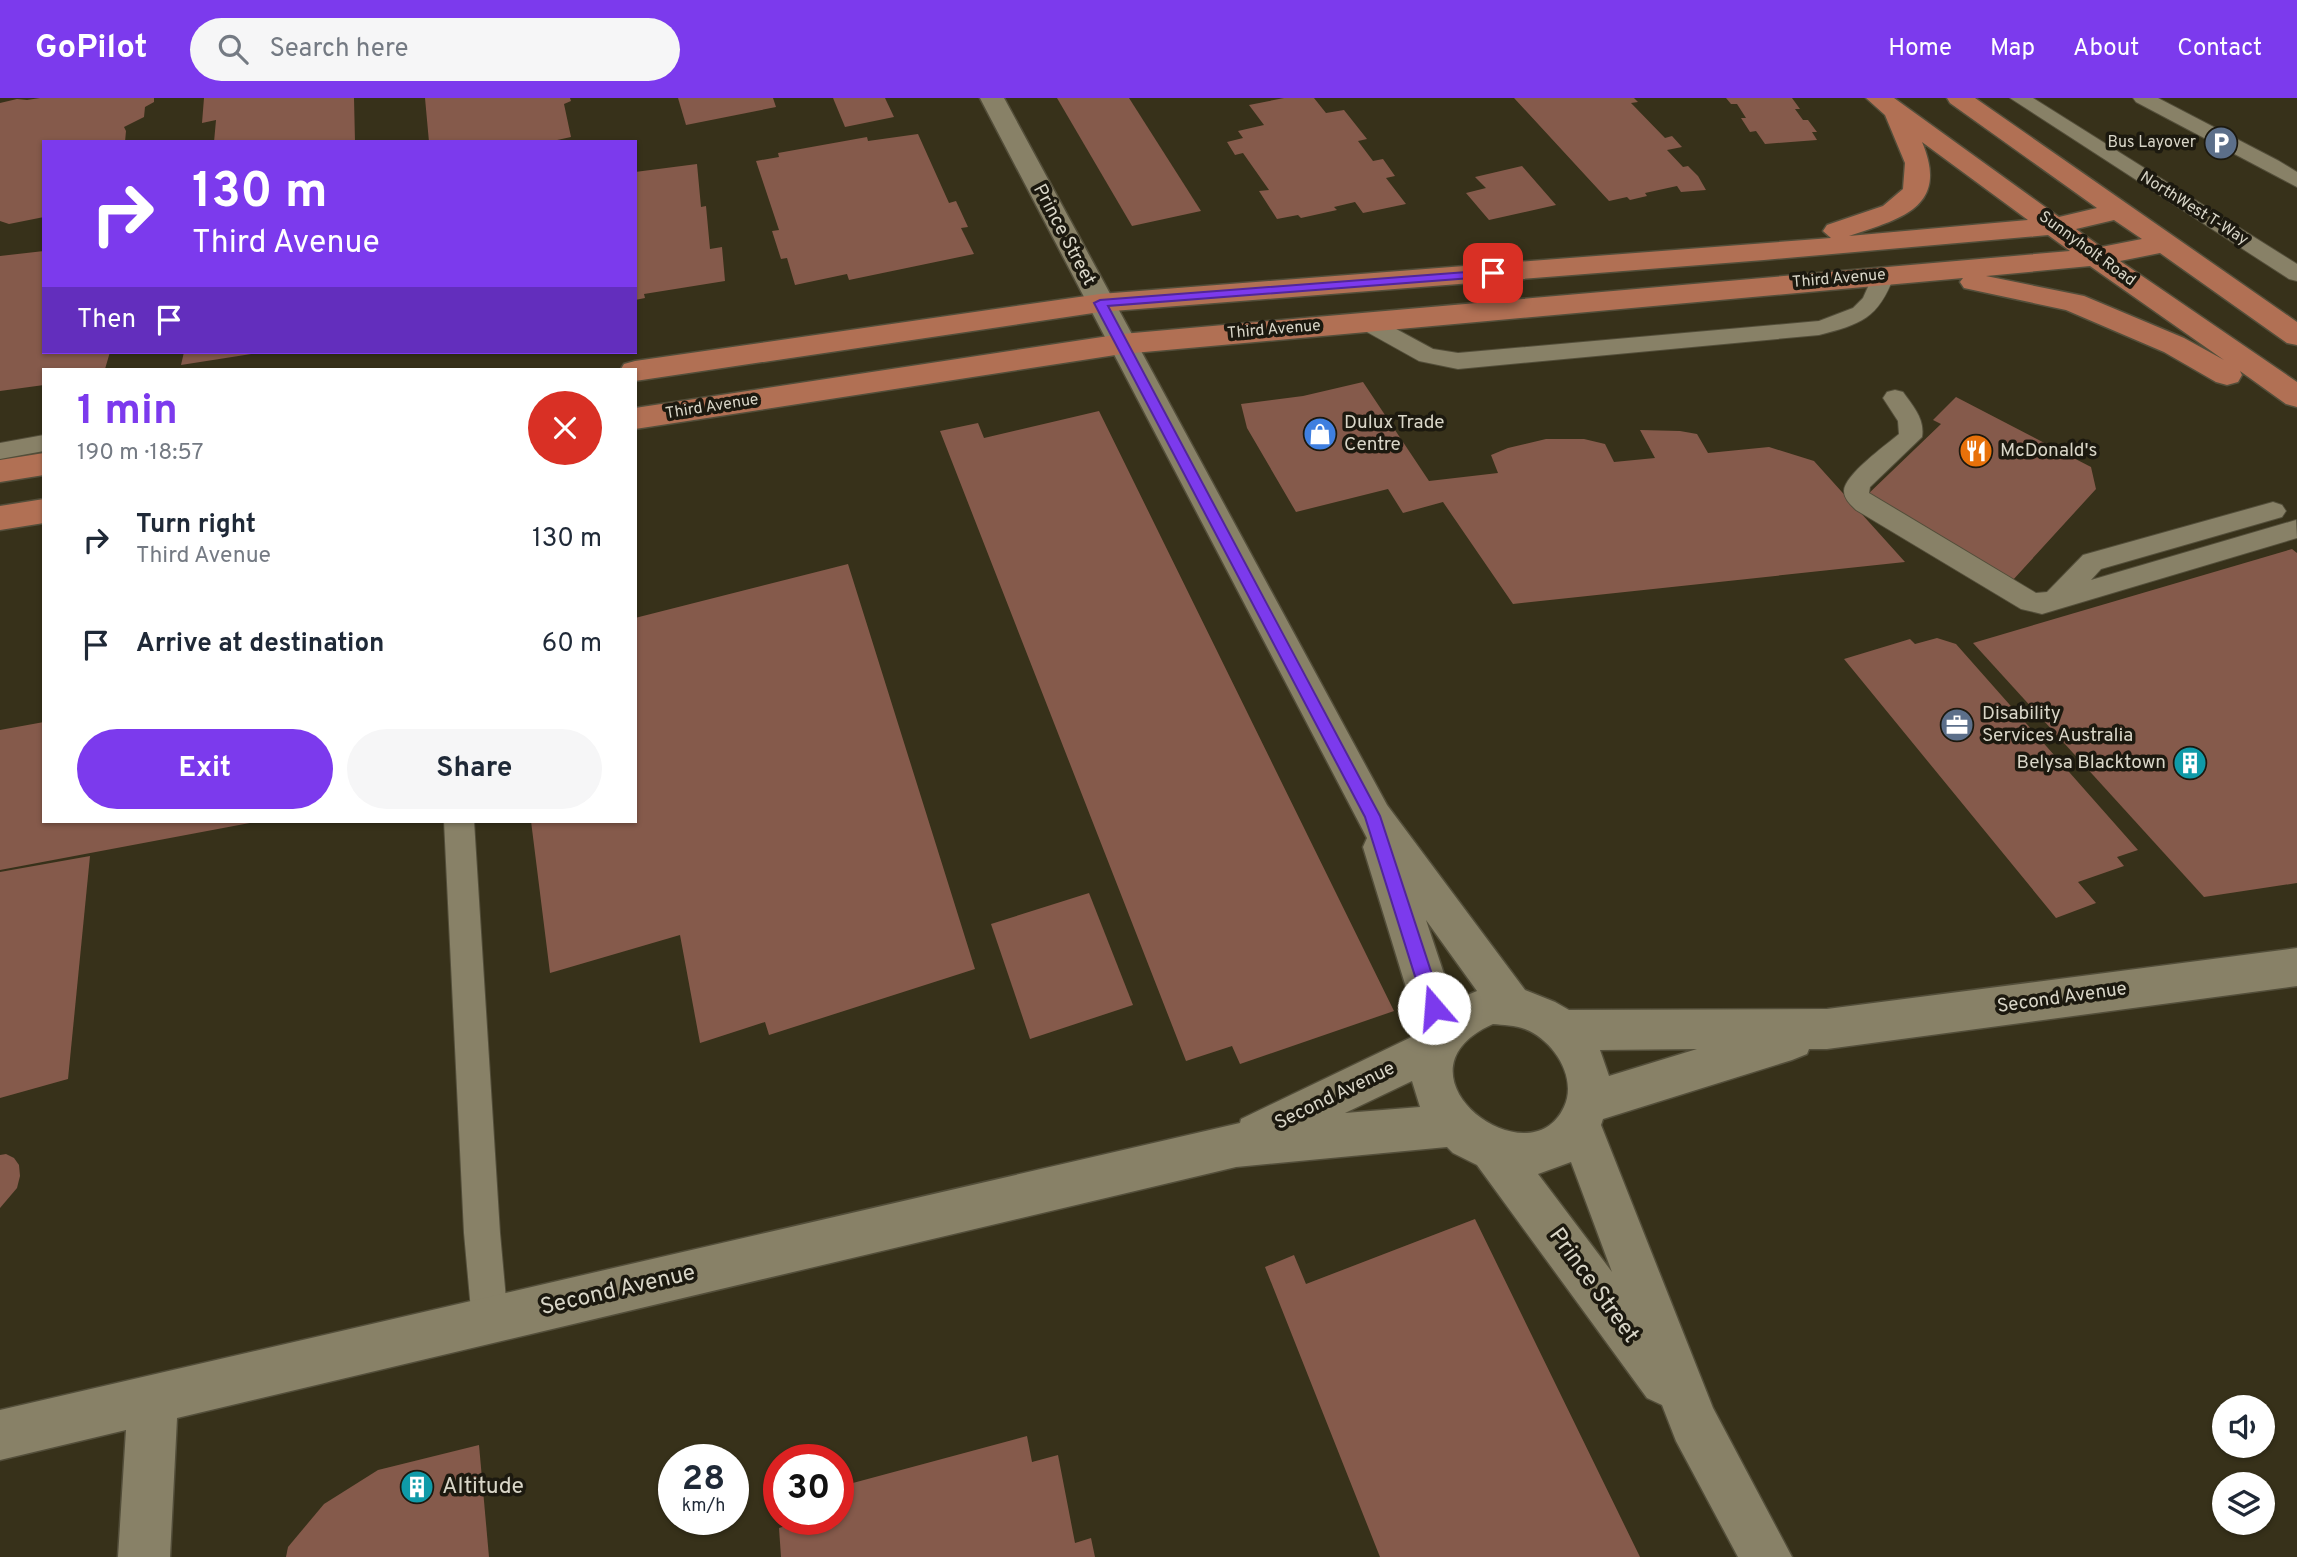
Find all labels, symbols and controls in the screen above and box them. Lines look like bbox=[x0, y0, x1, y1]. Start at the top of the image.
search box bbox=[190, 18, 680, 81]
text: GoPilot bbox=[35, 28, 148, 70]
icon: search bbox=[214, 30, 252, 68]
text: Search here bbox=[270, 33, 408, 66]
text: Home bbox=[1888, 34, 1952, 64]
text: Map bbox=[1990, 34, 2035, 64]
text: About bbox=[2073, 34, 2139, 64]
text: Contact bbox=[2177, 34, 2262, 64]
parking icon: Bus Layover bbox=[2202, 124, 2240, 162]
place label: Bus Layover bbox=[2108, 133, 2196, 153]
text: 130 m bbox=[192, 163, 328, 225]
icon: right bbox=[77, 168, 168, 259]
street label: NorthWest T-Way bbox=[2136, 168, 2252, 250]
street label: Prince Street bbox=[1027, 180, 1101, 290]
street label: Sunnyholt Road bbox=[2035, 207, 2139, 291]
text: Third Avenue bbox=[192, 224, 380, 264]
pin bbox=[1463, 243, 1523, 303]
icon: arrive bbox=[1474, 254, 1512, 292]
street label: Third Avenue bbox=[1791, 265, 1887, 293]
icon: arrive bbox=[150, 301, 188, 339]
text: Then bbox=[77, 304, 136, 337]
street label: Third Avenue bbox=[1226, 316, 1322, 344]
text: 1 min bbox=[77, 386, 178, 439]
street label: Third Avenue bbox=[664, 390, 760, 424]
button: close bbox=[528, 391, 602, 465]
place label: Dulux Trade Centre bbox=[1344, 411, 1445, 457]
shop icon: Dulux Trade Centre bbox=[1301, 415, 1339, 453]
restaurant icon: McDonald's bbox=[1957, 432, 1995, 470]
text: 190 m · 18:57 bbox=[77, 439, 203, 468]
place label: McDonald's bbox=[2000, 439, 2098, 463]
text: Turn right bbox=[136, 509, 256, 542]
icon: right bbox=[77, 521, 115, 559]
text: 130 m bbox=[532, 523, 602, 556]
text: Third Avenue bbox=[136, 542, 271, 571]
icon: arrive bbox=[77, 626, 115, 664]
text: Arrive at destination bbox=[136, 628, 384, 661]
text: 60 m bbox=[542, 628, 602, 661]
place label: Disability Services Australia bbox=[1982, 702, 2133, 748]
office icon: Disability Services Australia bbox=[1938, 706, 1976, 744]
button: Exit bbox=[77, 729, 333, 809]
button: Share bbox=[347, 729, 602, 809]
building icon: Belysa Blacktown bbox=[2171, 744, 2209, 782]
place label: Belysa Blacktown bbox=[2017, 751, 2166, 775]
position arrow bbox=[1397, 971, 1471, 1045]
street label: Second Avenue bbox=[1996, 977, 2128, 1019]
street label: Second Avenue bbox=[1271, 1057, 1399, 1135]
street label: Prince Street bbox=[1542, 1223, 1644, 1349]
street label: Second Avenue bbox=[538, 1259, 698, 1323]
map controls bbox=[2212, 1395, 2275, 1535]
button: sound bbox=[2212, 1395, 2275, 1458]
speed limit sign: 30 bbox=[763, 1444, 854, 1535]
text: 28 bbox=[682, 1458, 725, 1502]
building icon: Altitude bbox=[398, 1468, 436, 1506]
button: layers bbox=[2212, 1472, 2275, 1535]
place label: Altitude bbox=[442, 1473, 524, 1502]
text: km/h bbox=[682, 1495, 725, 1518]

